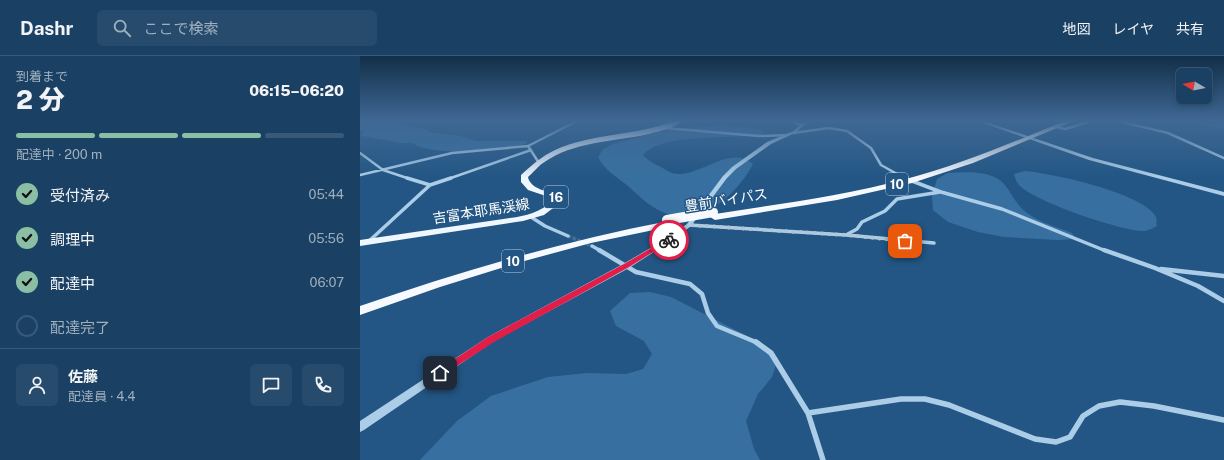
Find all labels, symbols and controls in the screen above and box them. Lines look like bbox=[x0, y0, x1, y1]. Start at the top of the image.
search box bbox=[97, 10, 377, 46]
text: Dashr bbox=[20, 17, 73, 39]
icon: search bbox=[111, 17, 133, 39]
text: ここで検索 bbox=[143, 20, 218, 37]
text: 地図 bbox=[1062, 21, 1090, 37]
text: レイヤ bbox=[1112, 21, 1154, 37]
text: 共有 bbox=[1176, 21, 1204, 37]
north arrow bbox=[1176, 68, 1212, 104]
map controls bbox=[1176, 68, 1212, 104]
text: 到着まで bbox=[16, 69, 68, 84]
text: 06:15–06:20 bbox=[249, 82, 344, 99]
text: 2 分 bbox=[16, 84, 65, 115]
text: 配達中 · 200 m bbox=[16, 147, 102, 162]
road number: 10 bbox=[886, 173, 908, 195]
icon: check bbox=[16, 183, 38, 205]
road number: 16 bbox=[544, 186, 568, 208]
street label: 豊前バイパス bbox=[683, 186, 769, 214]
text: 受付済み bbox=[50, 187, 110, 204]
text: 05:44 bbox=[309, 187, 344, 202]
street label: 吉富本耶馬渓線 bbox=[431, 195, 531, 227]
courier bbox=[649, 220, 689, 260]
pin bbox=[888, 224, 922, 258]
icon: check bbox=[16, 227, 38, 249]
icon: bike bbox=[658, 229, 680, 251]
icon: bag bbox=[894, 230, 916, 252]
text: 調理中 bbox=[50, 231, 95, 248]
text: 05:56 bbox=[308, 231, 344, 246]
road number: 10 bbox=[502, 250, 524, 272]
icon: check bbox=[16, 271, 38, 293]
text: 配達中 bbox=[50, 275, 95, 292]
text: 06:07 bbox=[310, 275, 344, 290]
text: 配達完了 bbox=[50, 319, 110, 336]
pin bbox=[423, 356, 457, 390]
icon: home bbox=[429, 362, 451, 384]
button: person bbox=[16, 364, 58, 406]
button: chat bbox=[250, 364, 292, 406]
button: phone bbox=[302, 364, 344, 406]
text: 佐藤 bbox=[68, 368, 98, 385]
text: 配達員 · 4.4 bbox=[68, 389, 135, 404]

